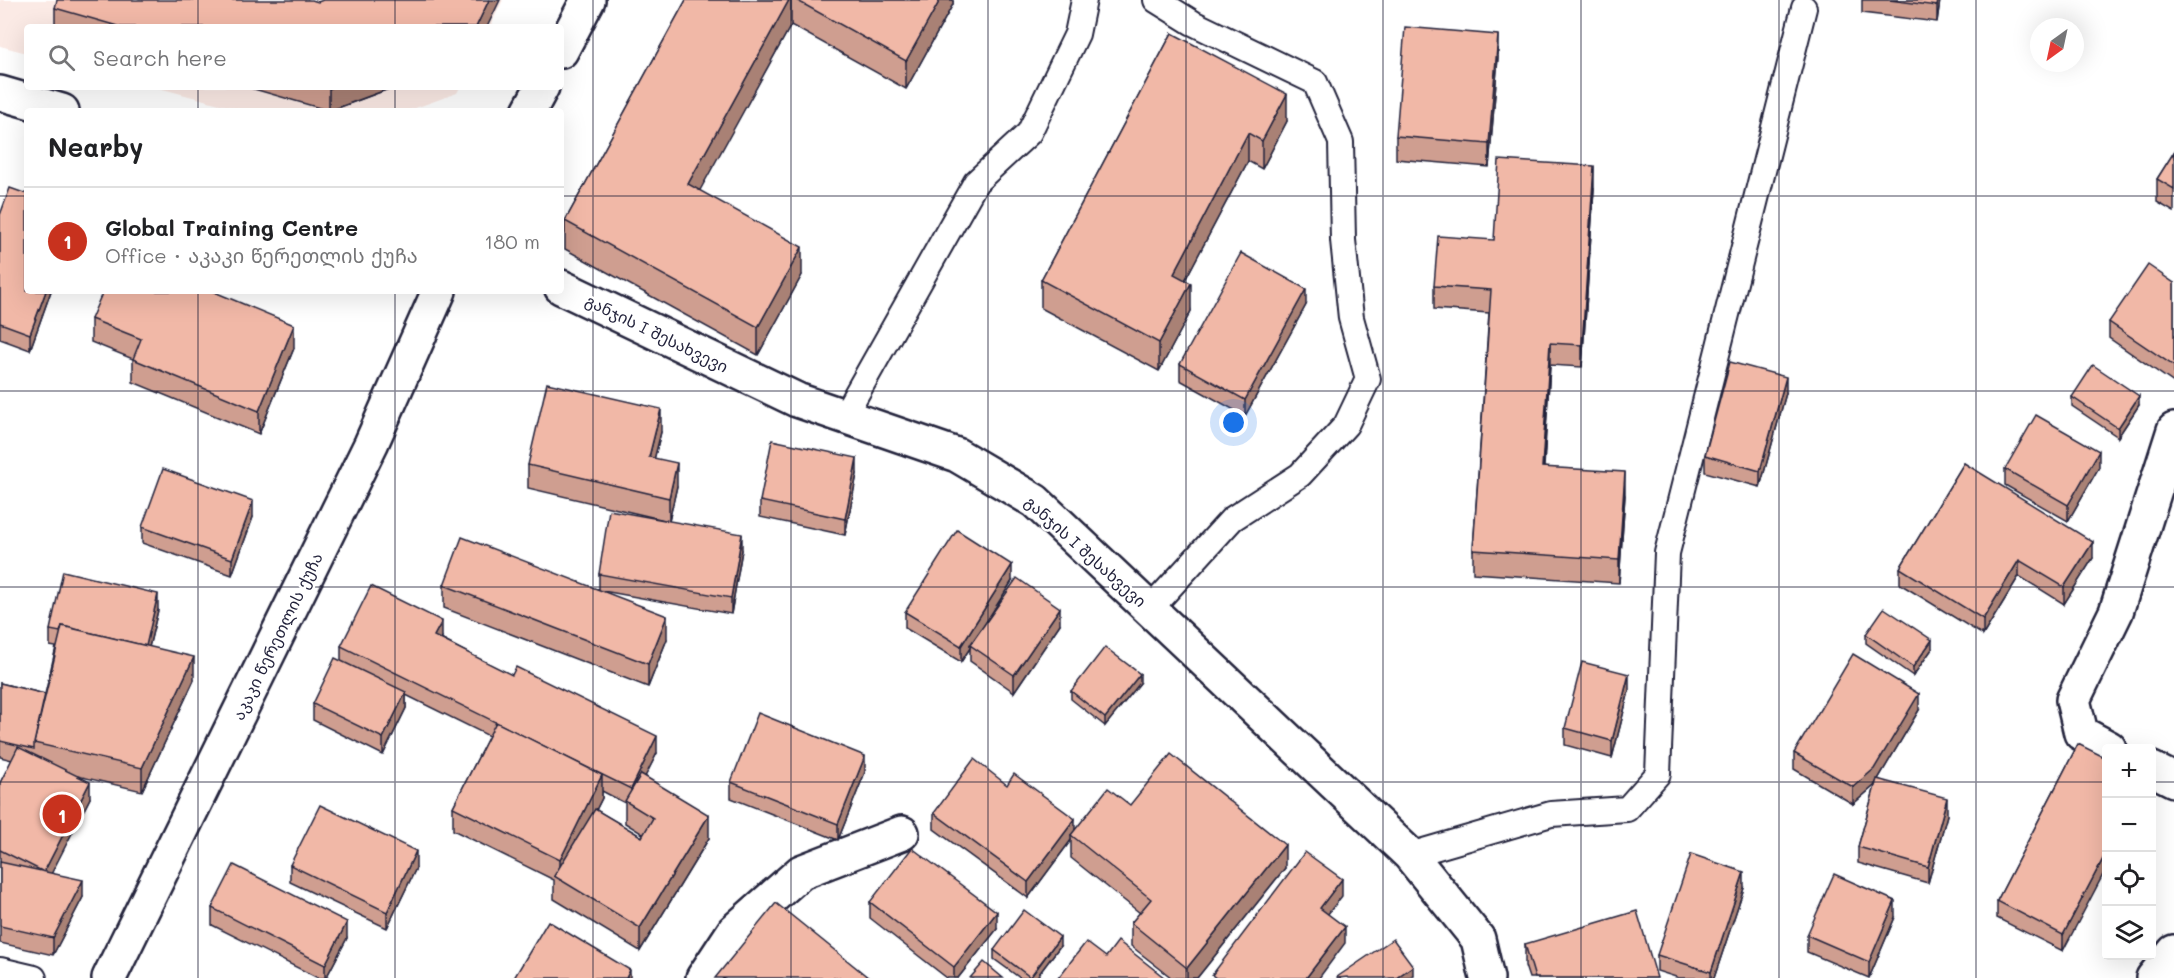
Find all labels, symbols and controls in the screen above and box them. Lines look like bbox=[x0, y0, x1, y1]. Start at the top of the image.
north arrow bbox=[2030, 18, 2084, 72]
search box bbox=[24, 24, 564, 90]
icon: search bbox=[45, 41, 78, 74]
text: Search here bbox=[93, 43, 227, 72]
text: Nearby bbox=[48, 130, 143, 164]
text: Global Training Centre bbox=[105, 213, 358, 242]
text: 1 bbox=[63, 228, 72, 254]
text: 180 m bbox=[484, 228, 540, 254]
text: Office · აკაკი წერეთლის ქუჩა bbox=[105, 242, 418, 268]
street label: განჯის I შესახვევი bbox=[582, 289, 732, 377]
your location bbox=[1219, 408, 1248, 437]
street label: განჯის I შესახვევი bbox=[1021, 491, 1151, 611]
street label: აკაკი წერეთლის ქუჩა bbox=[227, 549, 328, 724]
map controls bbox=[2102, 744, 2156, 960]
button: + bbox=[2102, 744, 2156, 798]
pin: 1 bbox=[42, 792, 82, 836]
button: − bbox=[2102, 798, 2156, 852]
button: locate bbox=[2102, 852, 2156, 906]
button: layers bbox=[2102, 906, 2156, 960]

